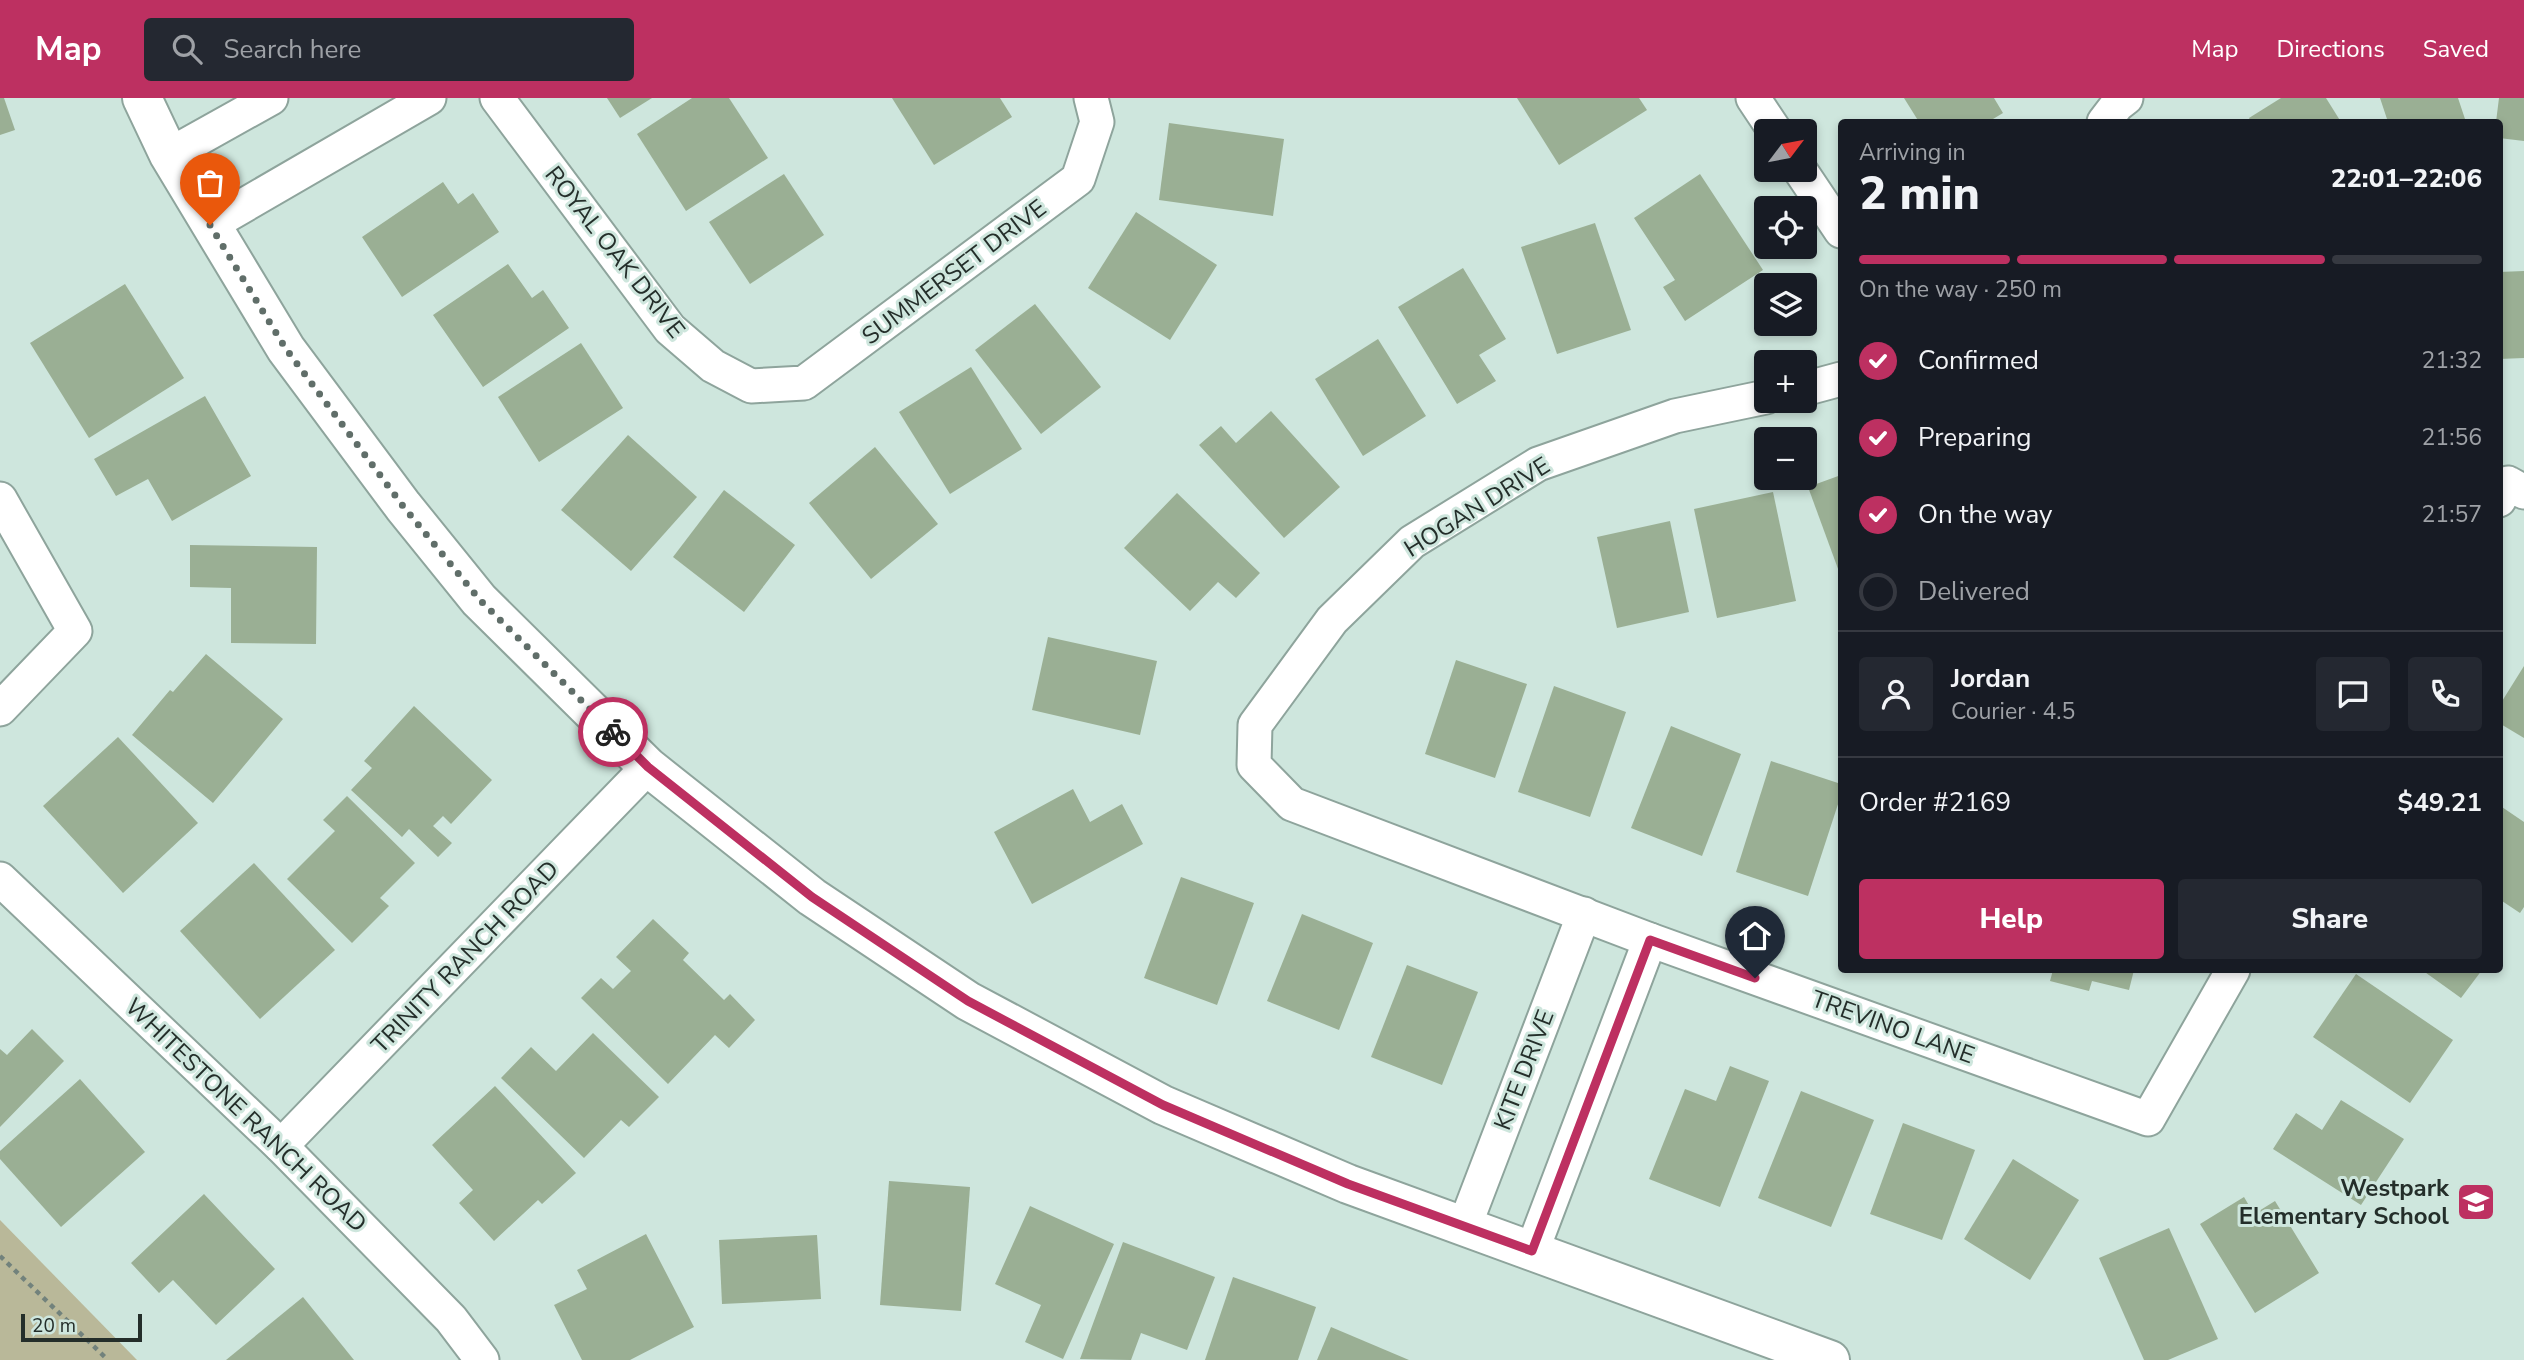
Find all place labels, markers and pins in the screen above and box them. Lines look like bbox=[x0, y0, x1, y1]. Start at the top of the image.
pin bbox=[180, 153, 240, 225]
pin bbox=[1725, 906, 1785, 978]
place label: Westpark Elementary School bbox=[2239, 1172, 2450, 1232]
school or university icon: Westpark Elementary School bbox=[2455, 1181, 2497, 1223]

